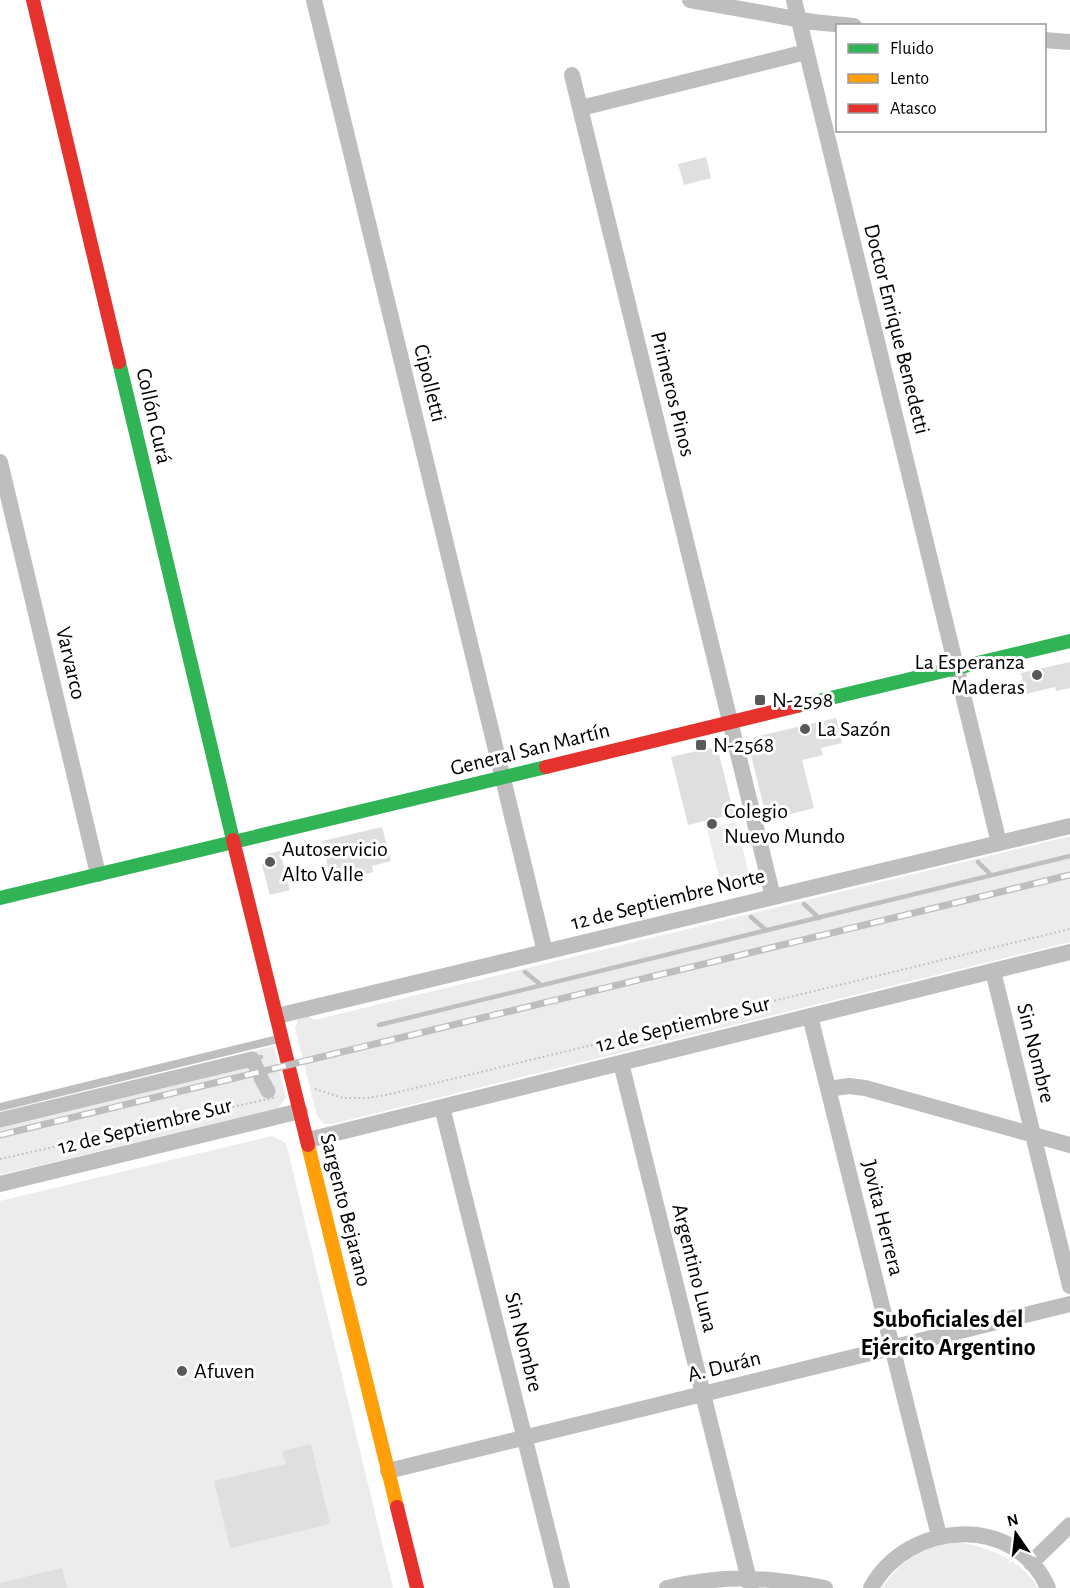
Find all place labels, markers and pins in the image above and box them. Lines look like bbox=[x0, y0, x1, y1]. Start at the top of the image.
place label: La Esperanza Maderas bbox=[915, 651, 1025, 698]
marker: La Esperanza Maderas bbox=[1030, 668, 1044, 682]
place label: N-2598 bbox=[772, 689, 833, 711]
marker: N-2598 bbox=[753, 693, 767, 707]
place label: La Sazón bbox=[817, 718, 891, 740]
marker: La Sazón bbox=[798, 722, 812, 736]
place label: N-2568 bbox=[713, 734, 774, 756]
marker: N-2568 bbox=[694, 738, 708, 752]
place label: Colegio Nuevo Mundo bbox=[724, 800, 845, 847]
marker: Colegio Nuevo Mundo bbox=[705, 817, 719, 831]
place label: Autoservicio Alto Valle bbox=[282, 838, 388, 885]
marker: Autoservicio Alto Valle bbox=[263, 855, 277, 869]
place label: Afuven bbox=[194, 1360, 255, 1382]
marker: Afuven bbox=[175, 1364, 189, 1378]

